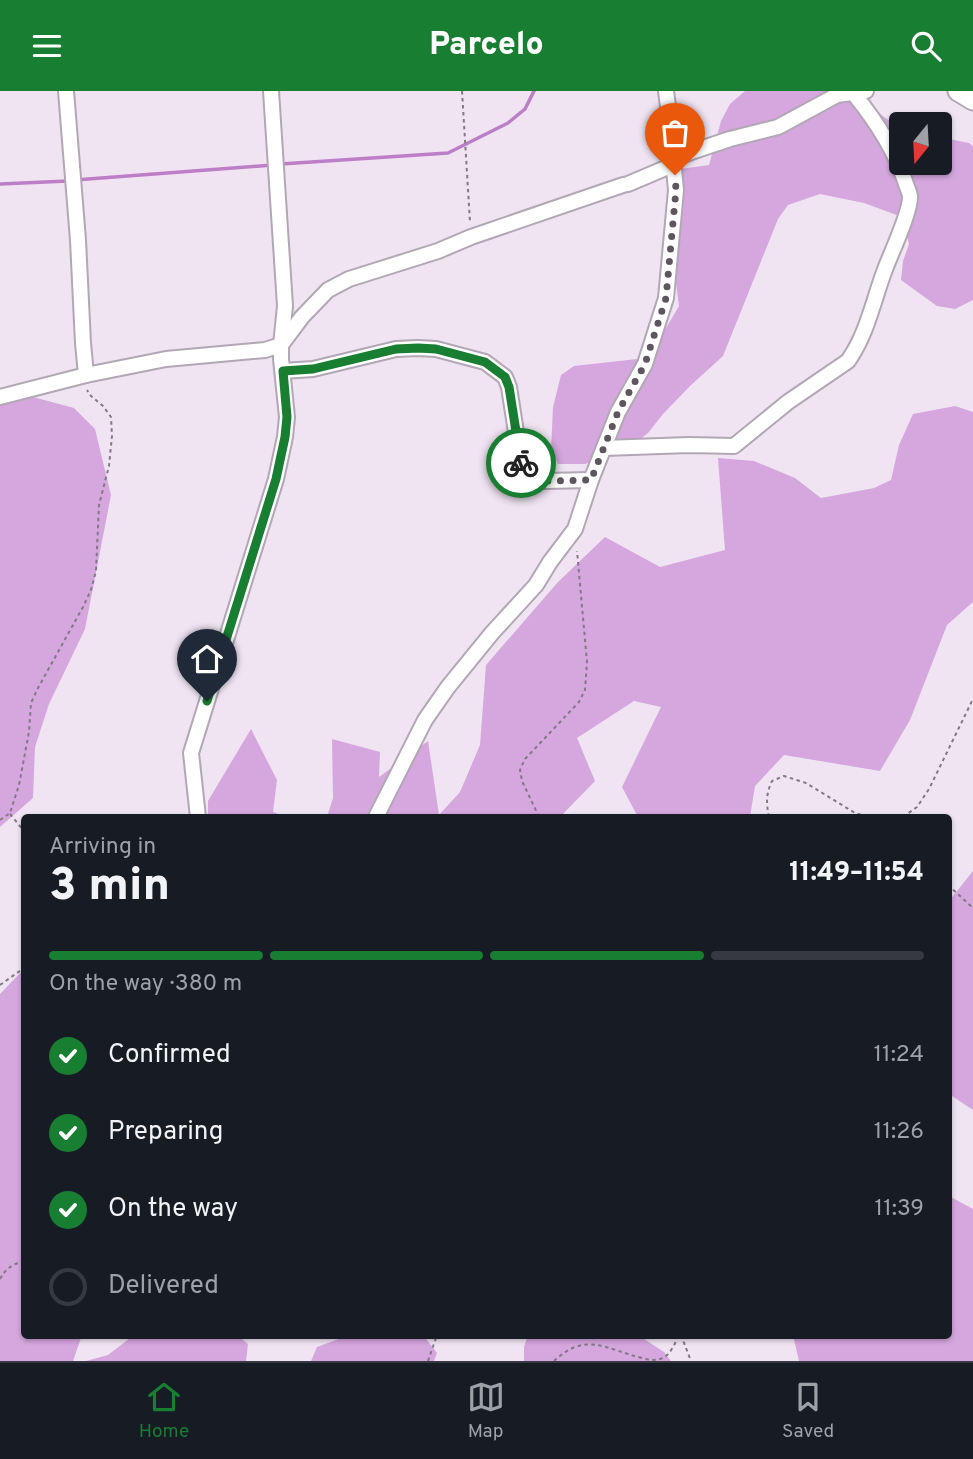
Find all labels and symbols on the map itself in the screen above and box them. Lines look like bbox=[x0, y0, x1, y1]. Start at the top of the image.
pin bbox=[645, 103, 705, 175]
north arrow bbox=[889, 112, 952, 175]
courier bbox=[486, 428, 556, 498]
pin bbox=[177, 629, 237, 701]

